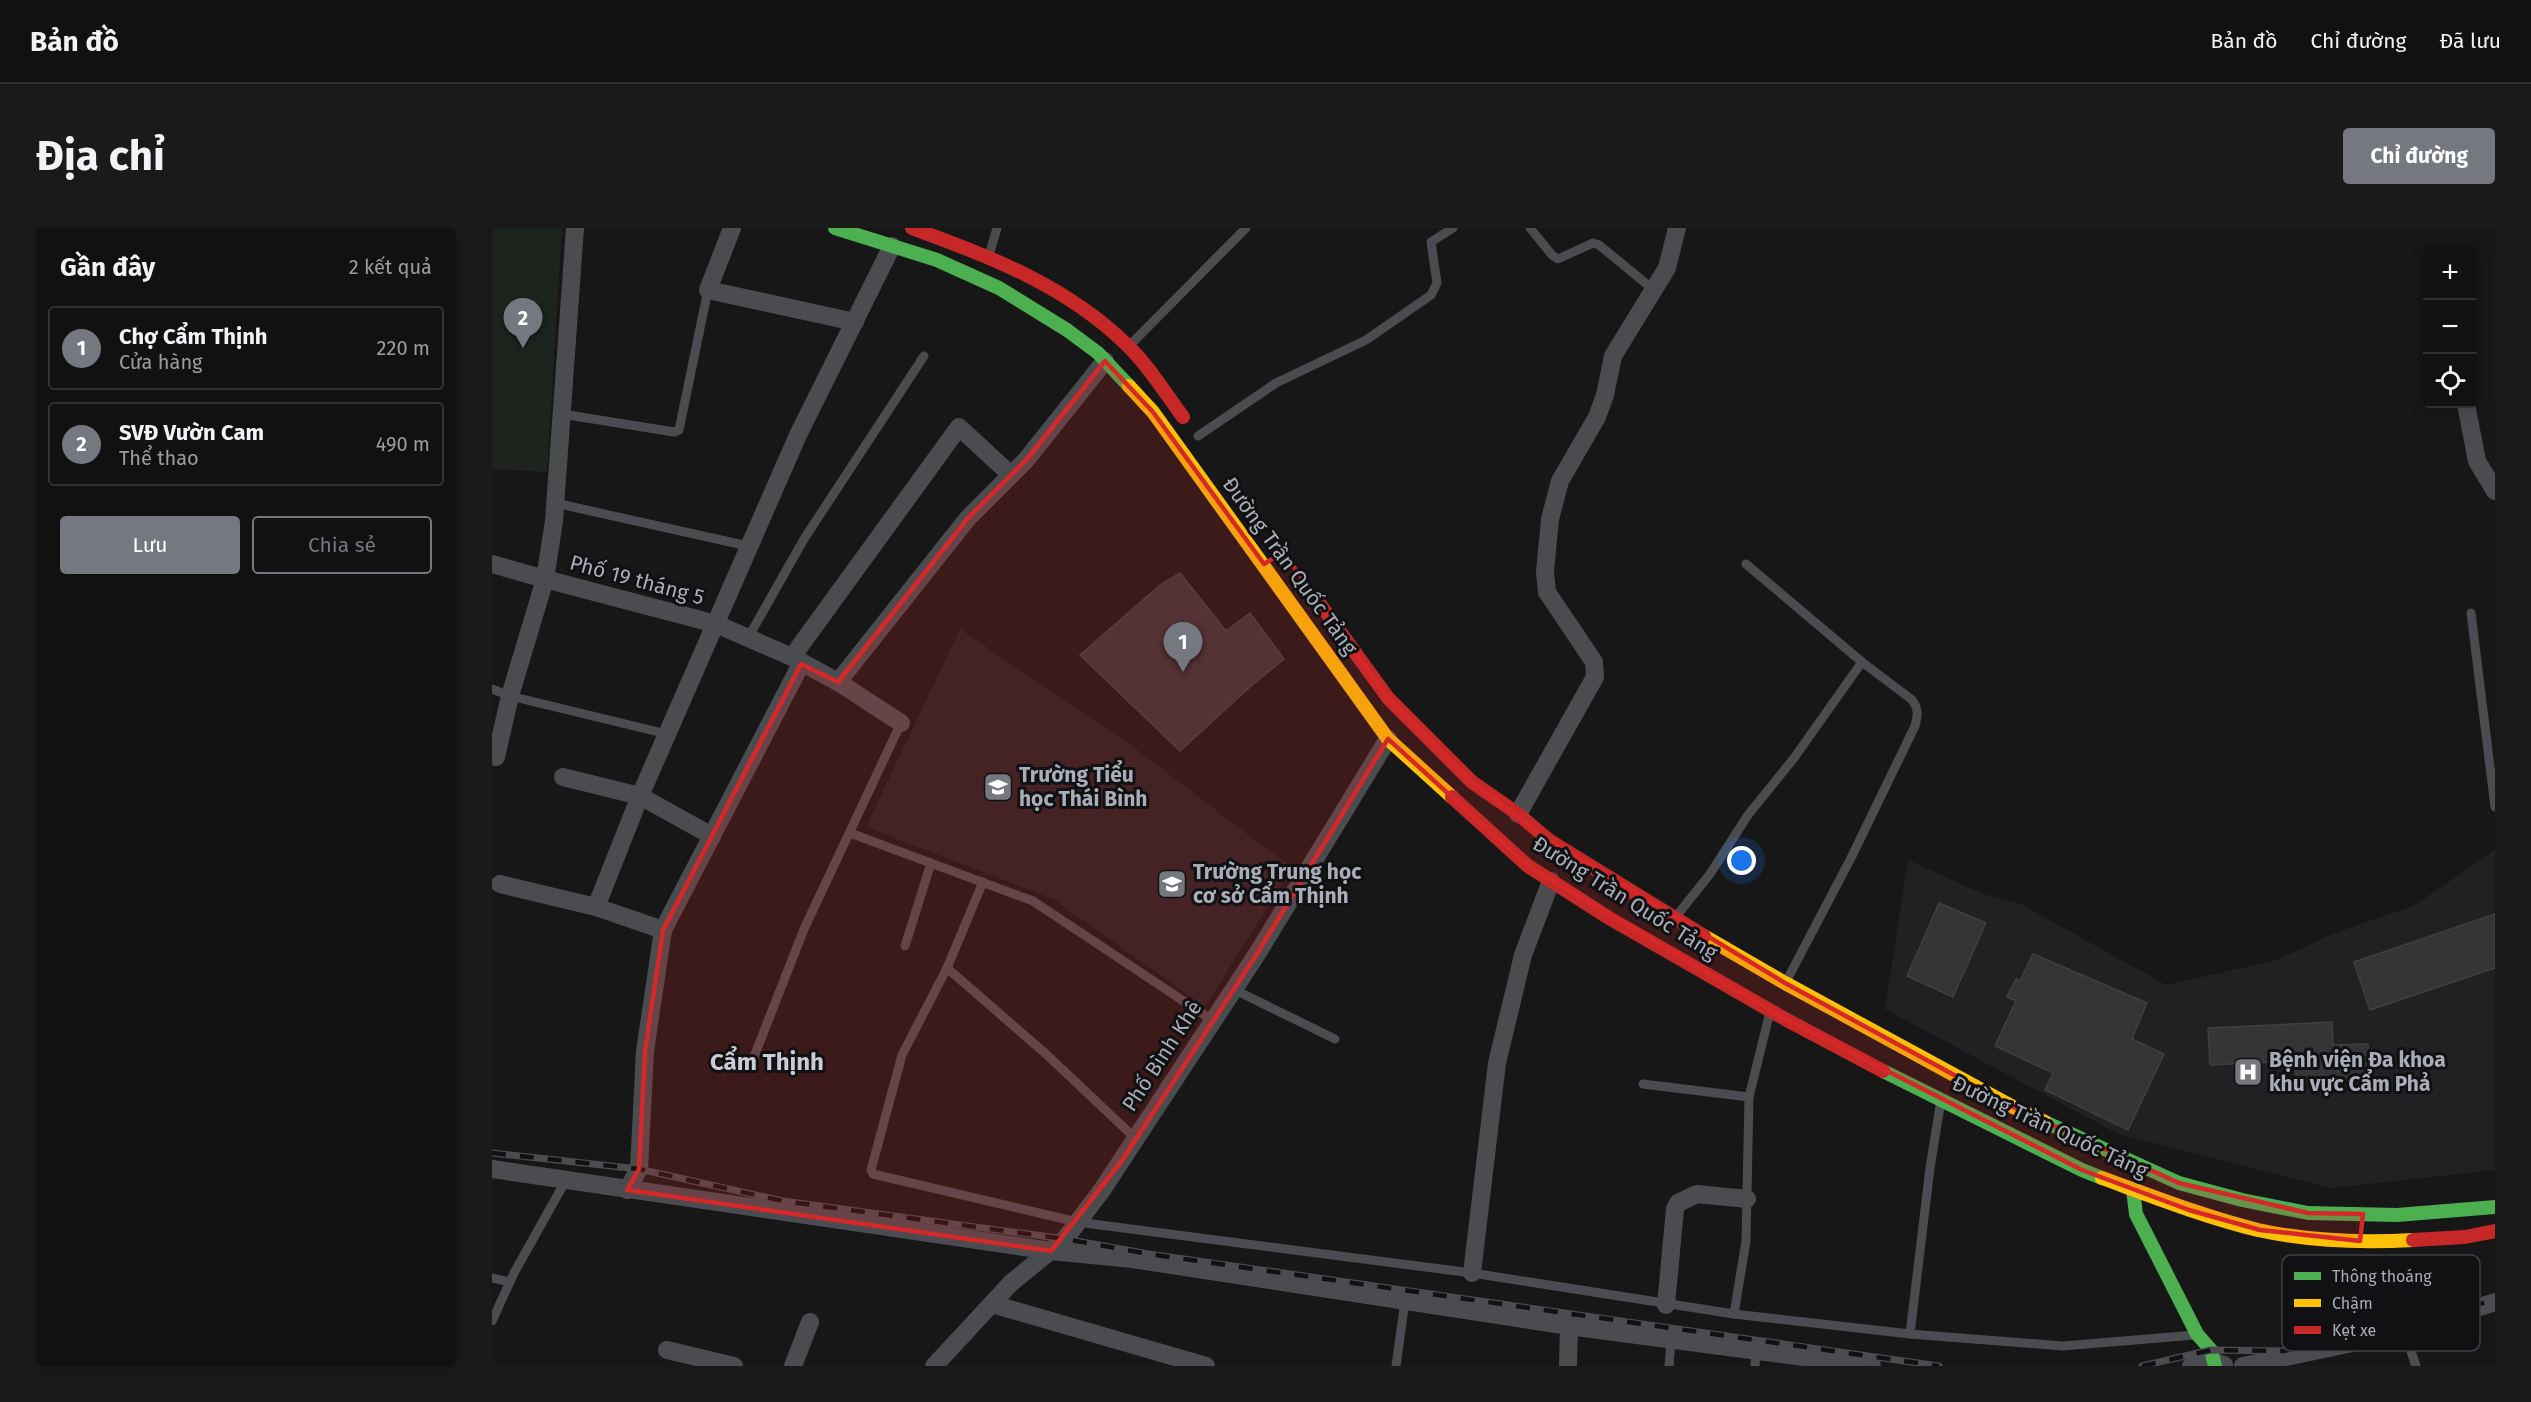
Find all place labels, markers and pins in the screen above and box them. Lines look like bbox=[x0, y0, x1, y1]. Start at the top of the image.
pin: 2 bbox=[504, 298, 543, 348]
pin: 1 bbox=[1164, 622, 1202, 672]
place label: Trường Tiểu học Thái Bình bbox=[1019, 760, 1147, 812]
school or university icon: Trường Tiểu học Thái Bình bbox=[982, 771, 1014, 803]
place label: Trường Trung học cơ sở Cẩm Thịnh bbox=[1193, 859, 1361, 909]
school or university icon: Trường Trung học cơ sở Cẩm Thịnh bbox=[1156, 868, 1188, 900]
place label: Bệnh viện Đa khoa khu vực Cẩm Phả bbox=[2269, 1047, 2446, 1097]
hospital icon: Bệnh viện Đa khoa khu vực Cẩm Phả bbox=[2232, 1056, 2264, 1088]

